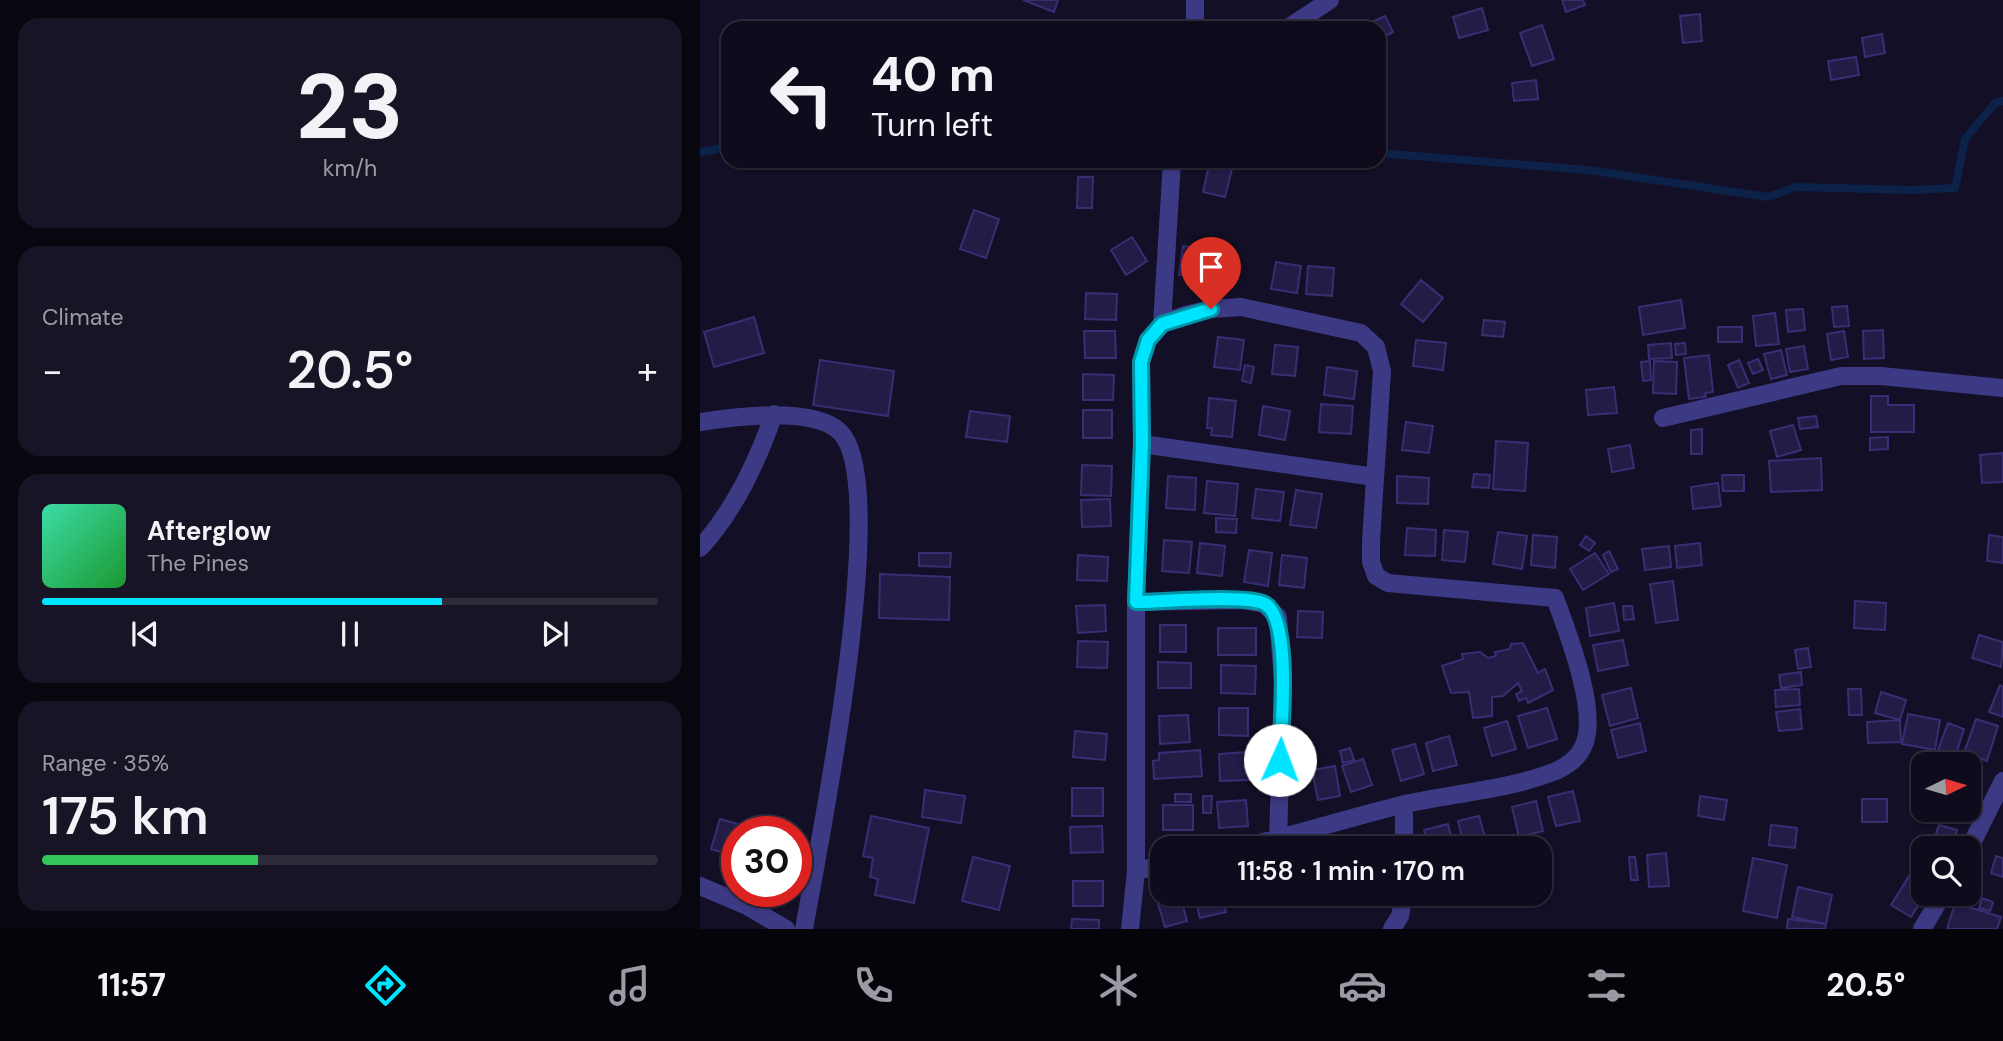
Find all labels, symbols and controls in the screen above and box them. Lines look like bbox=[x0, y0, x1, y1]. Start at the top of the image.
text: 40 m bbox=[871, 42, 995, 106]
text: 23 bbox=[296, 48, 404, 166]
icon: left bbox=[756, 49, 847, 140]
text: Turn left bbox=[871, 104, 993, 146]
text: km/h bbox=[323, 153, 377, 183]
pin bbox=[1181, 237, 1241, 309]
icon: arrive bbox=[1192, 248, 1230, 286]
text: Climate bbox=[42, 302, 124, 332]
text: 20.5° bbox=[287, 336, 413, 404]
text: − bbox=[42, 346, 63, 396]
text: + bbox=[637, 346, 658, 396]
text: Afterglow bbox=[147, 514, 271, 548]
text: The Pines bbox=[147, 548, 249, 578]
icon: previous bbox=[126, 615, 164, 653]
icon: pause bbox=[331, 615, 369, 653]
icon: next bbox=[536, 615, 574, 653]
position arrow bbox=[1243, 723, 1317, 797]
text: Range · 35% bbox=[42, 748, 169, 778]
north arrow bbox=[1911, 752, 1981, 822]
map controls bbox=[1911, 752, 1981, 906]
text: 175 km bbox=[42, 782, 209, 850]
speed limit sign: 30 bbox=[721, 816, 812, 907]
button: search bbox=[1911, 836, 1981, 906]
text: 11:58 · 1 min · 170 m bbox=[1237, 854, 1465, 888]
icon: directions bbox=[361, 961, 410, 1010]
icon: music bbox=[605, 961, 654, 1010]
icon: phone bbox=[849, 961, 898, 1010]
icon: climate bbox=[1094, 961, 1143, 1010]
icon: car bbox=[1338, 961, 1387, 1010]
icon: filters bbox=[1582, 961, 1631, 1010]
text: 11:57 bbox=[98, 964, 166, 1006]
text: 20.5° bbox=[1826, 964, 1905, 1006]

